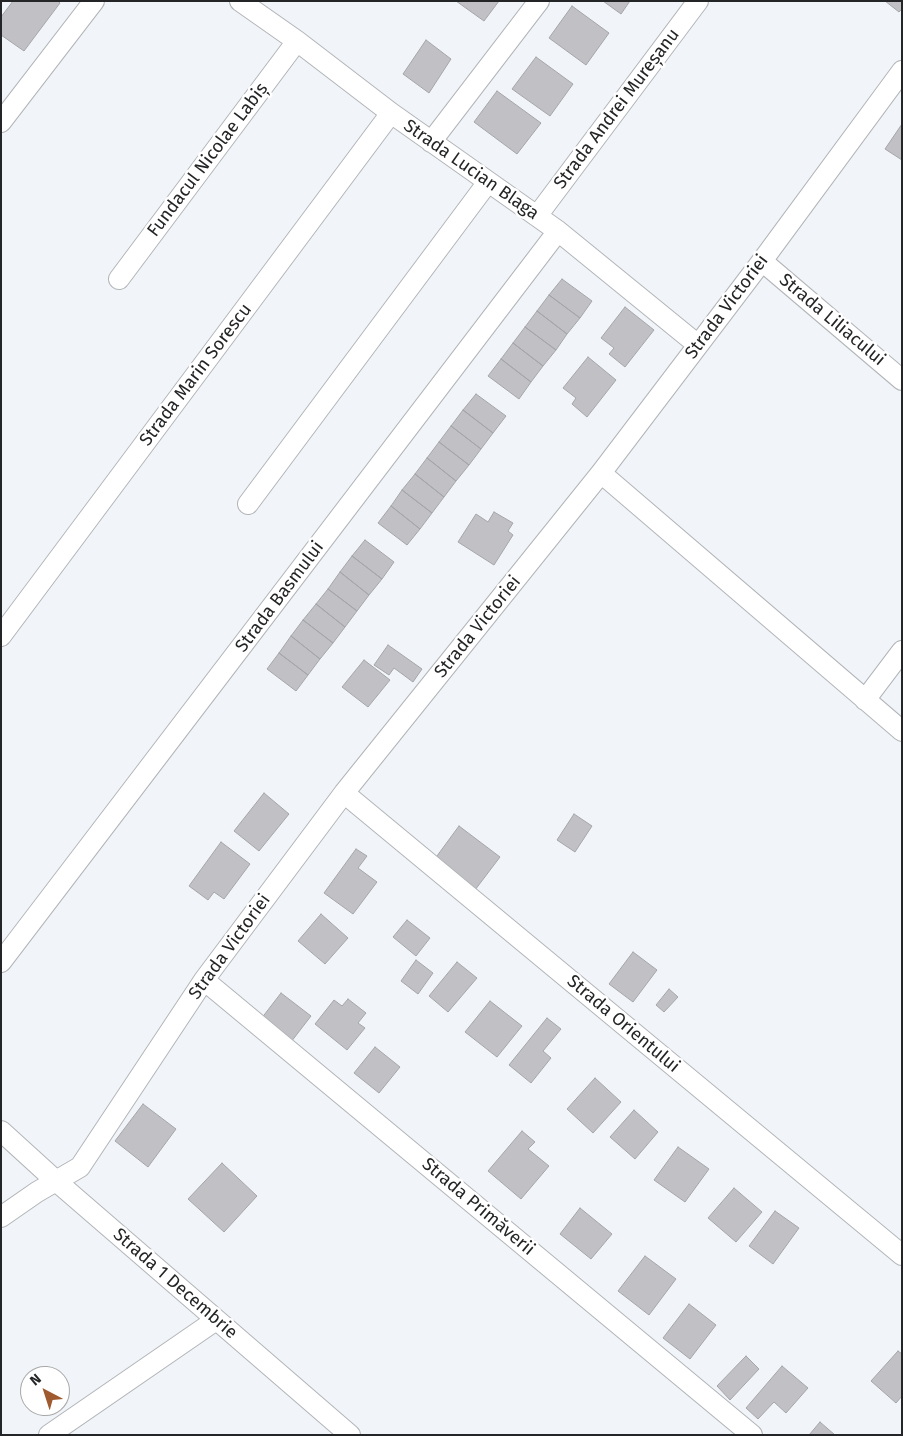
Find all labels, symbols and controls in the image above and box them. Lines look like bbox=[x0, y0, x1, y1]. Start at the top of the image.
street label: Strada Andrei Mureșanu bbox=[550, 25, 684, 193]
street label: Fundacul Nicolae Labiș bbox=[143, 79, 273, 241]
street label: Strada Lucian Blaga bbox=[399, 115, 543, 225]
street label: Strada Victoriei bbox=[681, 251, 773, 363]
street label: Strada Liliacului bbox=[775, 269, 889, 371]
street label: Strada Marin Sorescu bbox=[135, 300, 257, 450]
street label: Strada Basmului bbox=[231, 537, 329, 657]
street label: Strada Victoriei bbox=[430, 572, 526, 682]
street label: Strada Victoriei bbox=[185, 890, 275, 1004]
street label: Strada Orientului bbox=[562, 971, 684, 1077]
street label: Strada Primăverii bbox=[417, 1154, 539, 1260]
street label: Strada 1 Decembrie bbox=[108, 1224, 242, 1344]
north arrow bbox=[20, 1366, 70, 1416]
text: N bbox=[27, 1370, 45, 1389]

